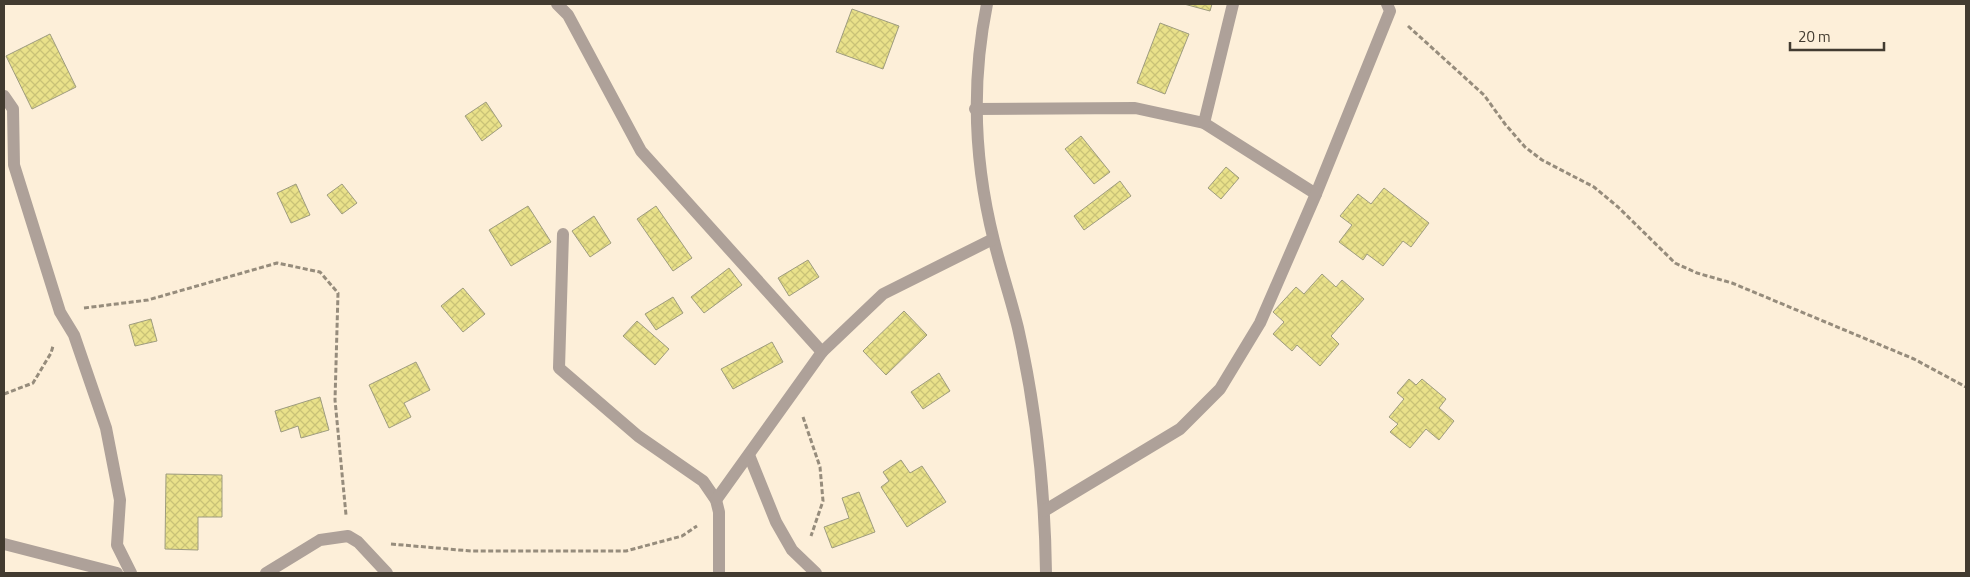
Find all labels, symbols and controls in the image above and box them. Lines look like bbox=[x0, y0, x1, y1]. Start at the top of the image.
scale bar bbox=[1790, 20, 1884, 52]
text: 20 m bbox=[1798, 25, 1831, 48]

